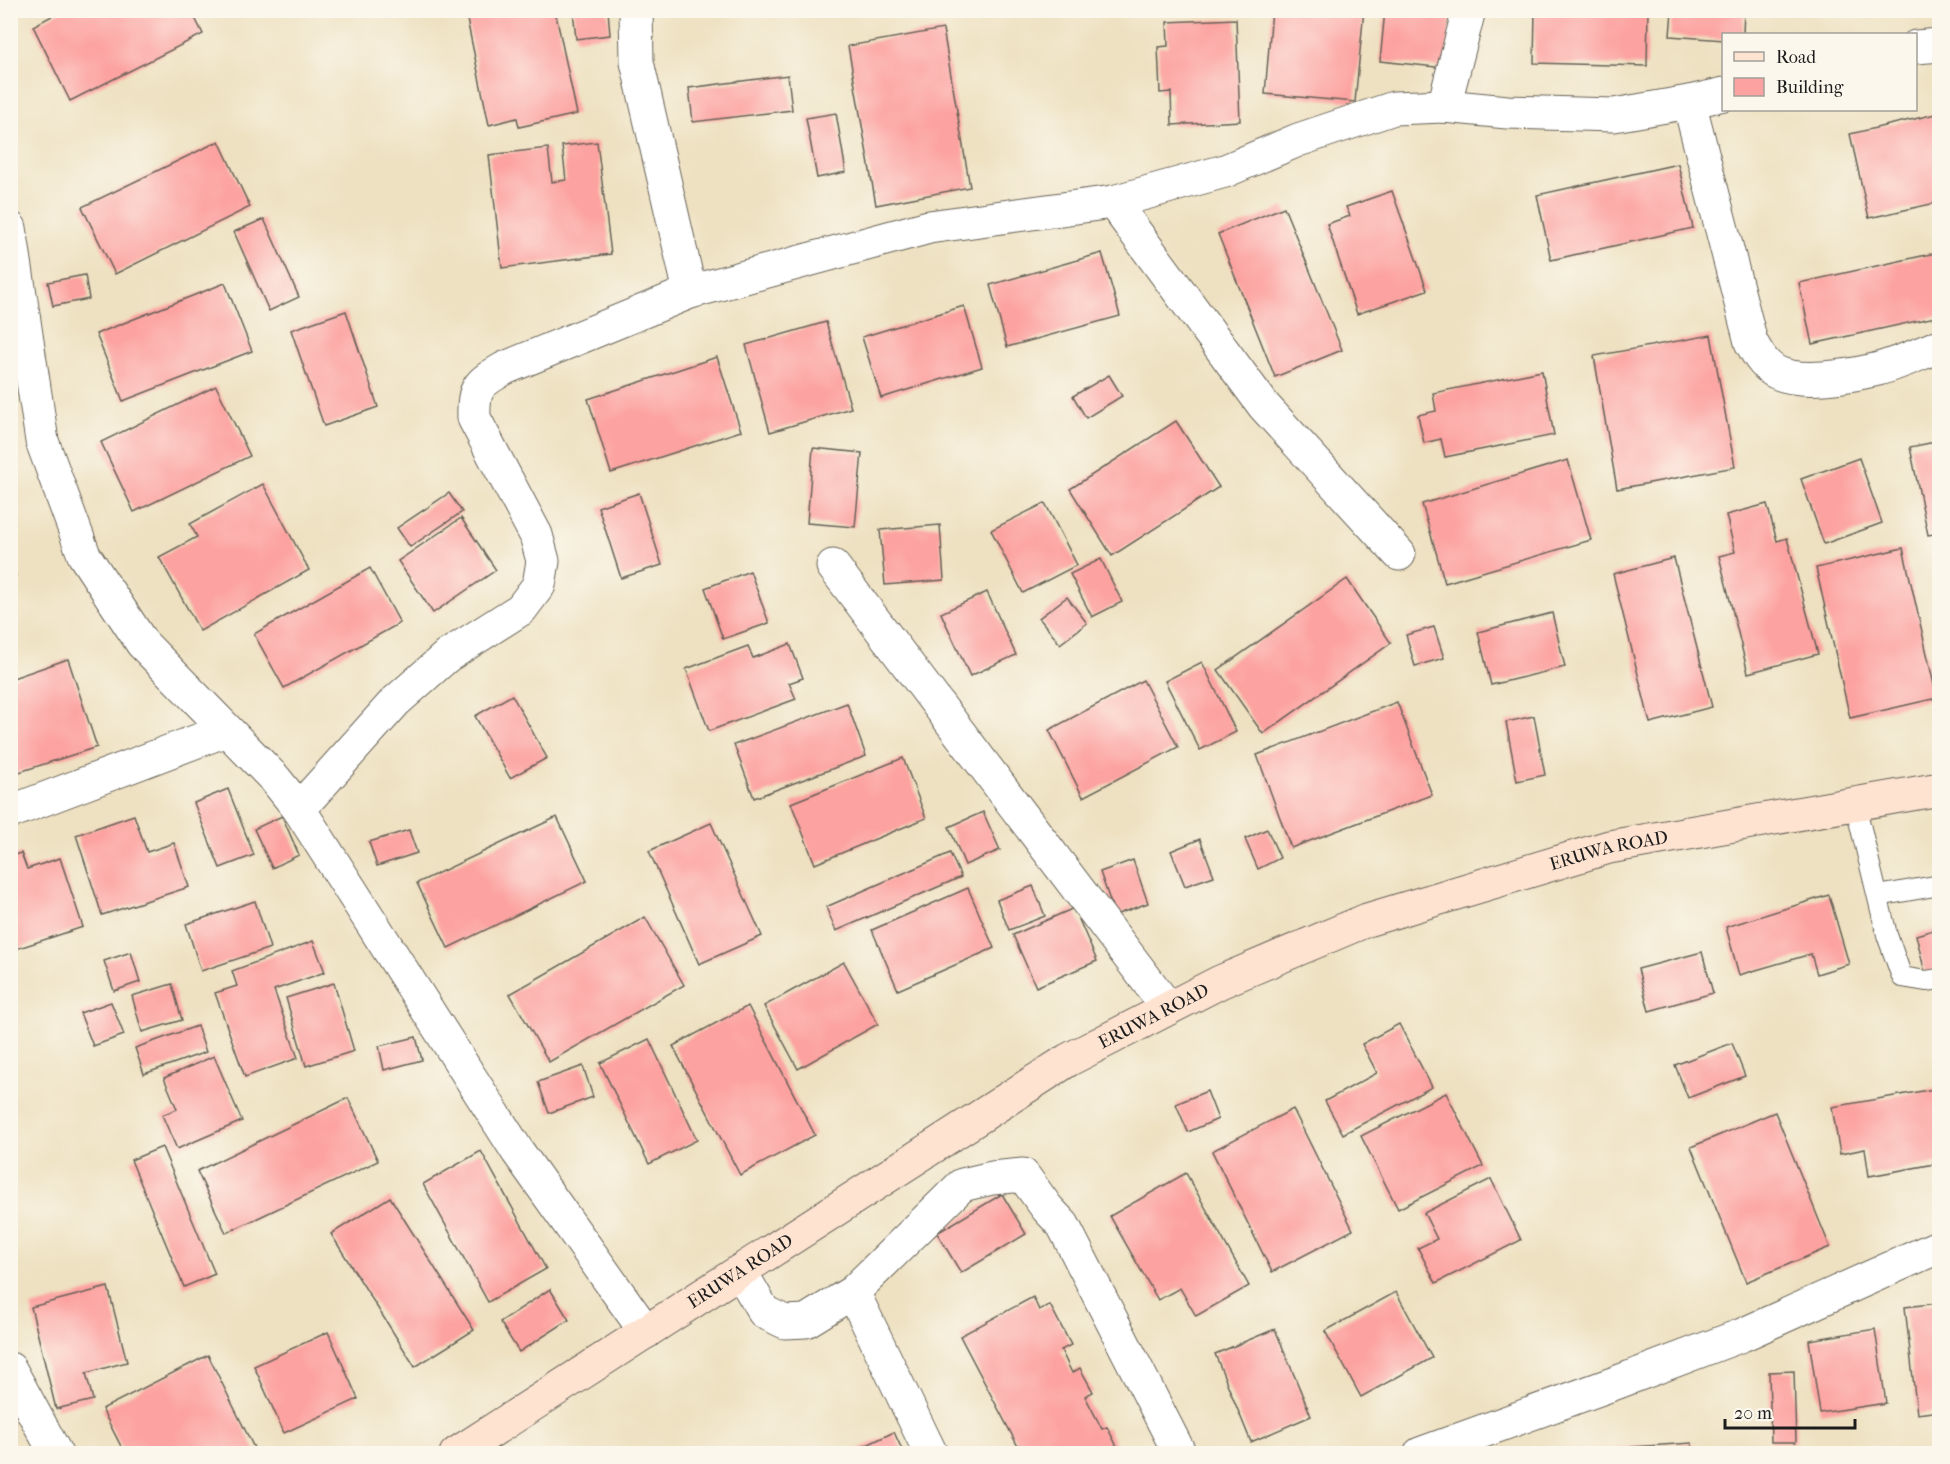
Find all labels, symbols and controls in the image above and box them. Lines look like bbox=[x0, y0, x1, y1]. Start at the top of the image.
legend bbox=[1722, 33, 1917, 111]
text: Road bbox=[1776, 47, 1816, 68]
text: Building bbox=[1776, 77, 1844, 98]
street label: ERUWA ROAD bbox=[1547, 826, 1669, 875]
street label: ERUWA ROAD bbox=[1095, 979, 1212, 1053]
street label: ERUWA ROAD bbox=[684, 1229, 797, 1313]
scale bar bbox=[1725, 1392, 1856, 1430]
text: 20 m bbox=[1734, 1403, 1772, 1424]

